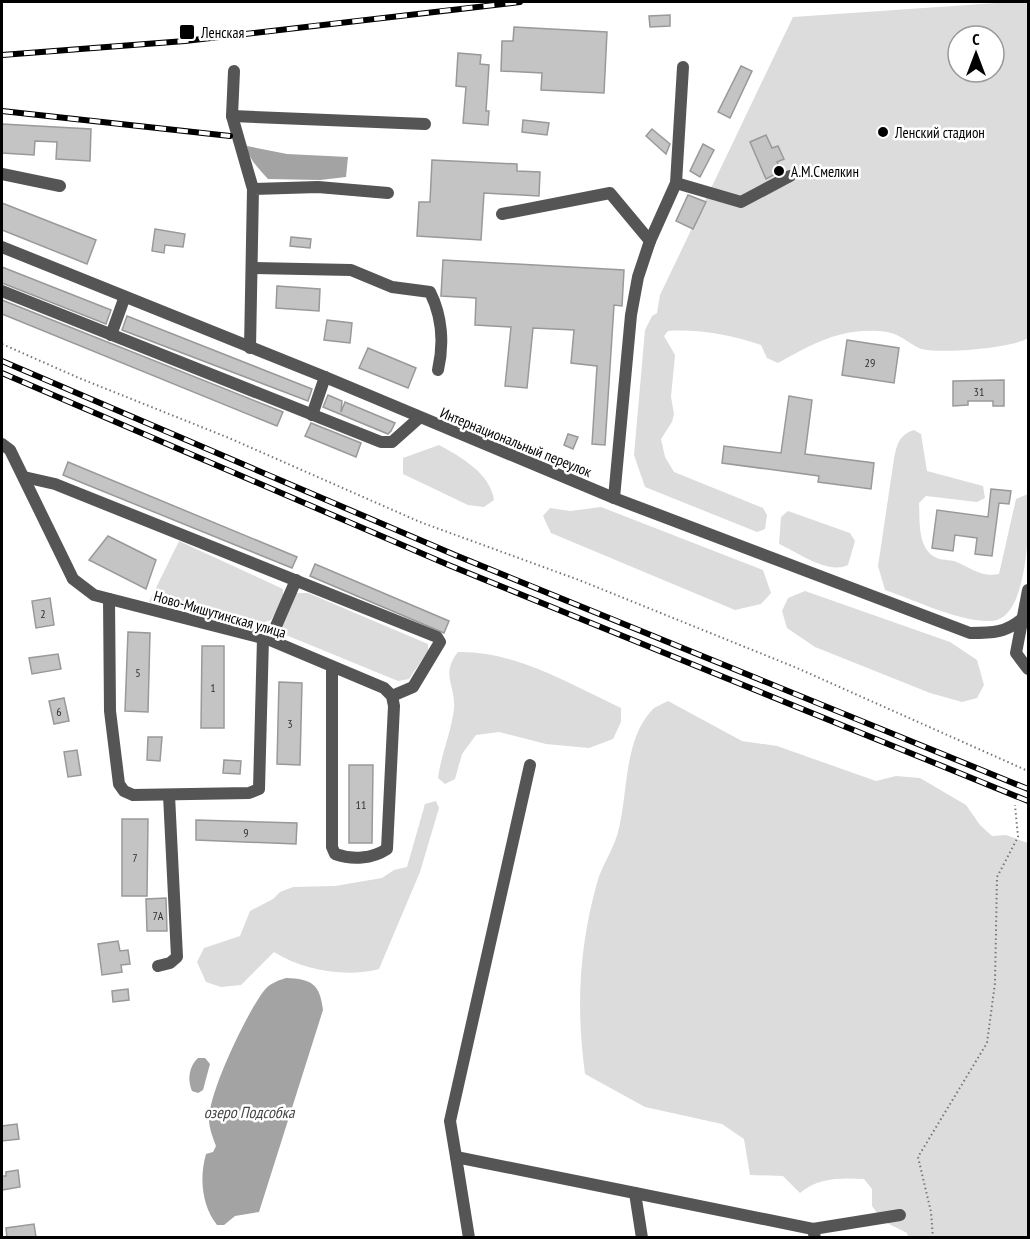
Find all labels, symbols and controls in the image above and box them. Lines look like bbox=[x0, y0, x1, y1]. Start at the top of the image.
marker: Ленская bbox=[178, 23, 196, 41]
place label: Ленская bbox=[200, 23, 244, 42]
north arrow bbox=[946, 24, 1006, 84]
text: С bbox=[972, 29, 980, 49]
place label: Ленский стадион bbox=[894, 123, 985, 142]
marker: Ленский стадион bbox=[876, 125, 890, 139]
place label: А.М.Смелкин bbox=[791, 162, 859, 181]
marker: А.М.Смелкин bbox=[772, 164, 786, 178]
house number: 29 bbox=[865, 355, 875, 370]
house number: 31 bbox=[974, 384, 984, 399]
street label: Интернациональный переулок bbox=[437, 403, 595, 481]
street label: Ново-Мишутинская улица bbox=[152, 586, 288, 642]
house number: 2 bbox=[40, 606, 46, 621]
house number: 5 bbox=[135, 665, 141, 680]
house number: 1 bbox=[210, 680, 216, 695]
house number: 6 bbox=[56, 704, 62, 719]
house number: 3 bbox=[287, 716, 293, 731]
house number: 11 bbox=[356, 797, 366, 812]
house number: 9 bbox=[243, 825, 249, 840]
house number: 7 bbox=[132, 850, 138, 865]
house number: 7А bbox=[152, 908, 164, 923]
water label: озеро Подсобка bbox=[204, 1102, 296, 1122]

